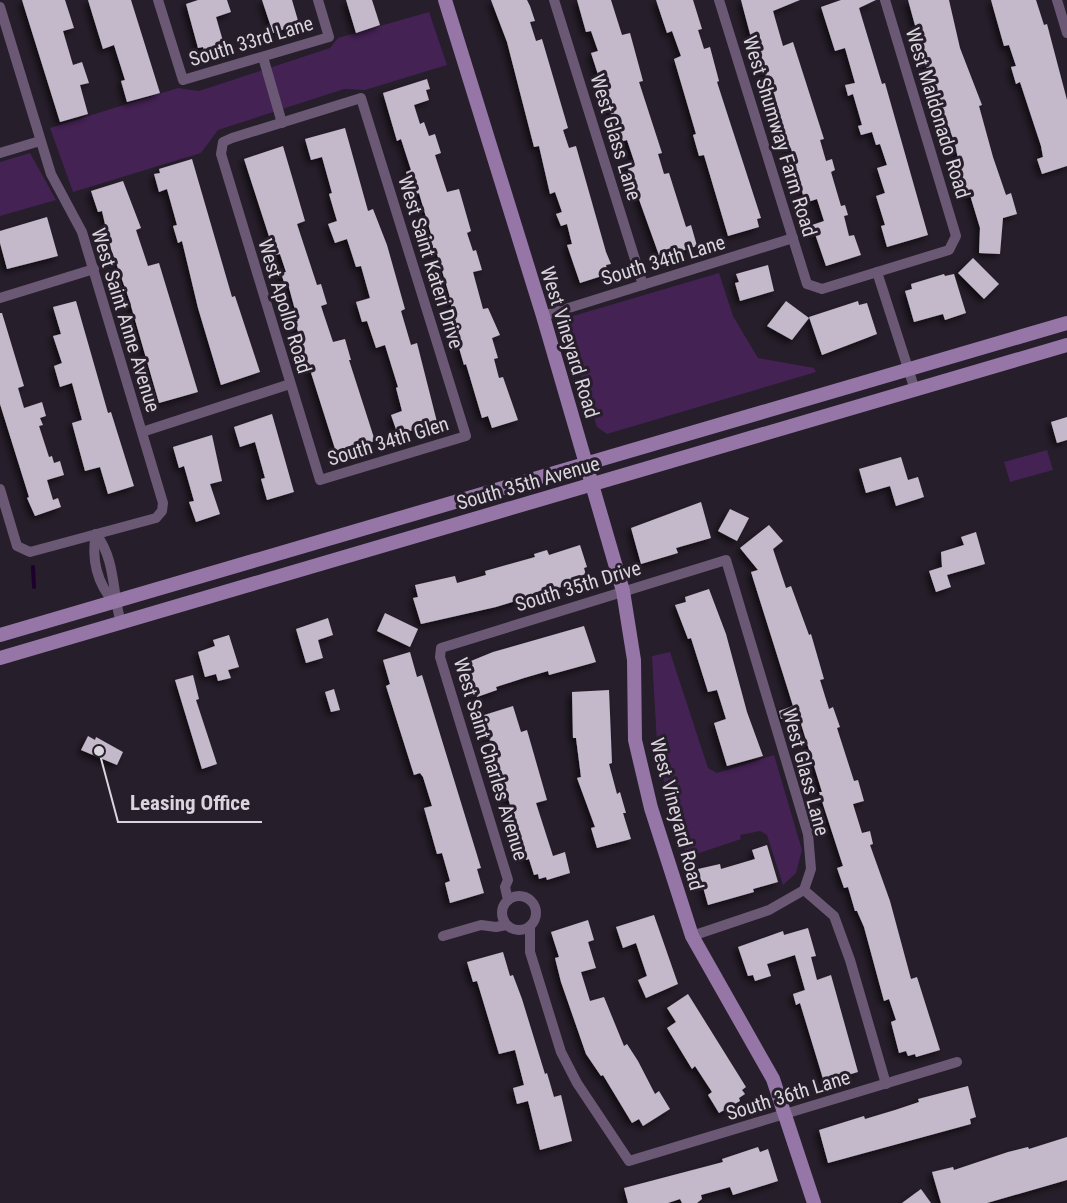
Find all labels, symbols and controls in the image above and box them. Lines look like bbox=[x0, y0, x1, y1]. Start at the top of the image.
street label: South 33rd Lane bbox=[186, 11, 316, 71]
street label: West Maldonado Road bbox=[901, 25, 975, 201]
street label: West Shumway Farm Road bbox=[738, 33, 822, 239]
street label: West Glass Lane bbox=[585, 71, 647, 203]
street label: West Saint Kateri Drive bbox=[393, 173, 469, 351]
street label: West Saint Anne Avenue bbox=[87, 225, 165, 415]
street label: South 34th Lane bbox=[598, 230, 728, 290]
street label: West Apollo Road bbox=[253, 236, 317, 376]
street label: West Vineyard Road bbox=[536, 263, 604, 421]
street label: South 34th Glen bbox=[324, 411, 452, 471]
street label: South 35th Avenue bbox=[454, 451, 602, 515]
street label: South 35th Drive bbox=[512, 556, 644, 616]
street label: West Saint Charles Avenue bbox=[449, 655, 533, 863]
street label: West Glass Lane bbox=[777, 706, 835, 838]
street label: West Vineyard Road bbox=[645, 735, 709, 893]
callout: Leasing Office bbox=[118, 783, 262, 822]
text: Leasing Office bbox=[130, 791, 250, 815]
street label: South 36th Lane bbox=[723, 1065, 853, 1125]

